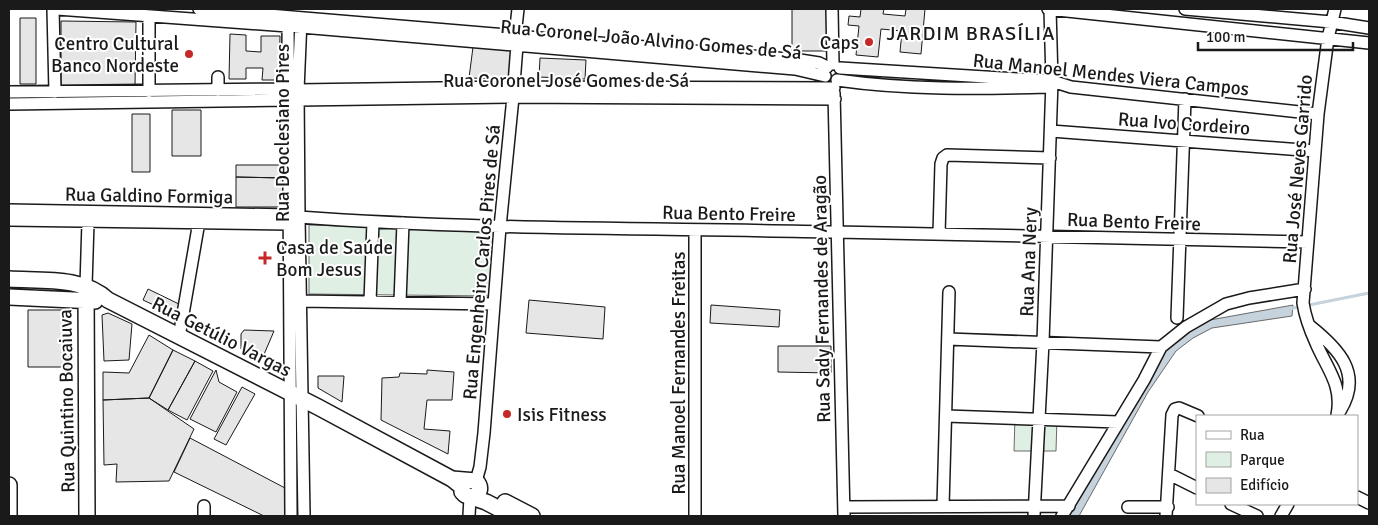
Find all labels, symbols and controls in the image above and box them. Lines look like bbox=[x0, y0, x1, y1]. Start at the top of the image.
street label: Rua Coronel João Alvino Gomes de Sá bbox=[499, 15, 803, 65]
scale bar bbox=[1198, 20, 1353, 52]
district label: JARDIM BRASÍLIA bbox=[887, 21, 1055, 46]
text: 100 m bbox=[1206, 28, 1246, 46]
place label: Caps bbox=[820, 31, 859, 55]
place label: Centro Cultural Banco Nordeste bbox=[51, 32, 179, 78]
marker: Caps bbox=[863, 36, 875, 48]
street label: Rua Deoclesiano Pires bbox=[271, 44, 295, 222]
marker: Centro Cultural Banco Nordeste bbox=[183, 48, 195, 60]
street label: Rua Manoel Mendes Viera Campos bbox=[972, 49, 1250, 101]
street label: Rua Coronel José Gomes de Sá bbox=[443, 69, 689, 93]
street label: Rua José Neves Garrido bbox=[1278, 74, 1318, 265]
street label: Rua Ivo Cordeiro bbox=[1117, 107, 1251, 141]
street label: Rua Engenheiro Carlos Pires de Sá bbox=[458, 123, 506, 401]
street label: Rua Sady Fernandes de Aragão bbox=[808, 175, 836, 423]
street label: Rua Galdino Formiga bbox=[65, 183, 233, 209]
street label: Rua Bento Freire bbox=[662, 201, 796, 227]
street label: Rua Ana Nery bbox=[1015, 207, 1043, 317]
street label: Rua Bento Freire bbox=[1067, 208, 1201, 236]
place label: Casa de Saúde Bom Jesus bbox=[276, 236, 393, 282]
marker: Casa de Saúde Bom Jesus bbox=[258, 251, 272, 265]
street label: Rua Manoel Fernandes Freitas bbox=[667, 251, 691, 495]
street label: Rua Getúlio Vargas bbox=[148, 291, 295, 382]
street label: Rua Quintino Bocaiuva bbox=[53, 309, 81, 493]
place label: Isis Fitness bbox=[517, 403, 607, 427]
marker: Isis Fitness bbox=[501, 408, 513, 420]
legend bbox=[1196, 415, 1358, 505]
text: Rua bbox=[1240, 426, 1265, 444]
text: Parque bbox=[1240, 451, 1285, 469]
text: Edifício bbox=[1240, 476, 1289, 494]

